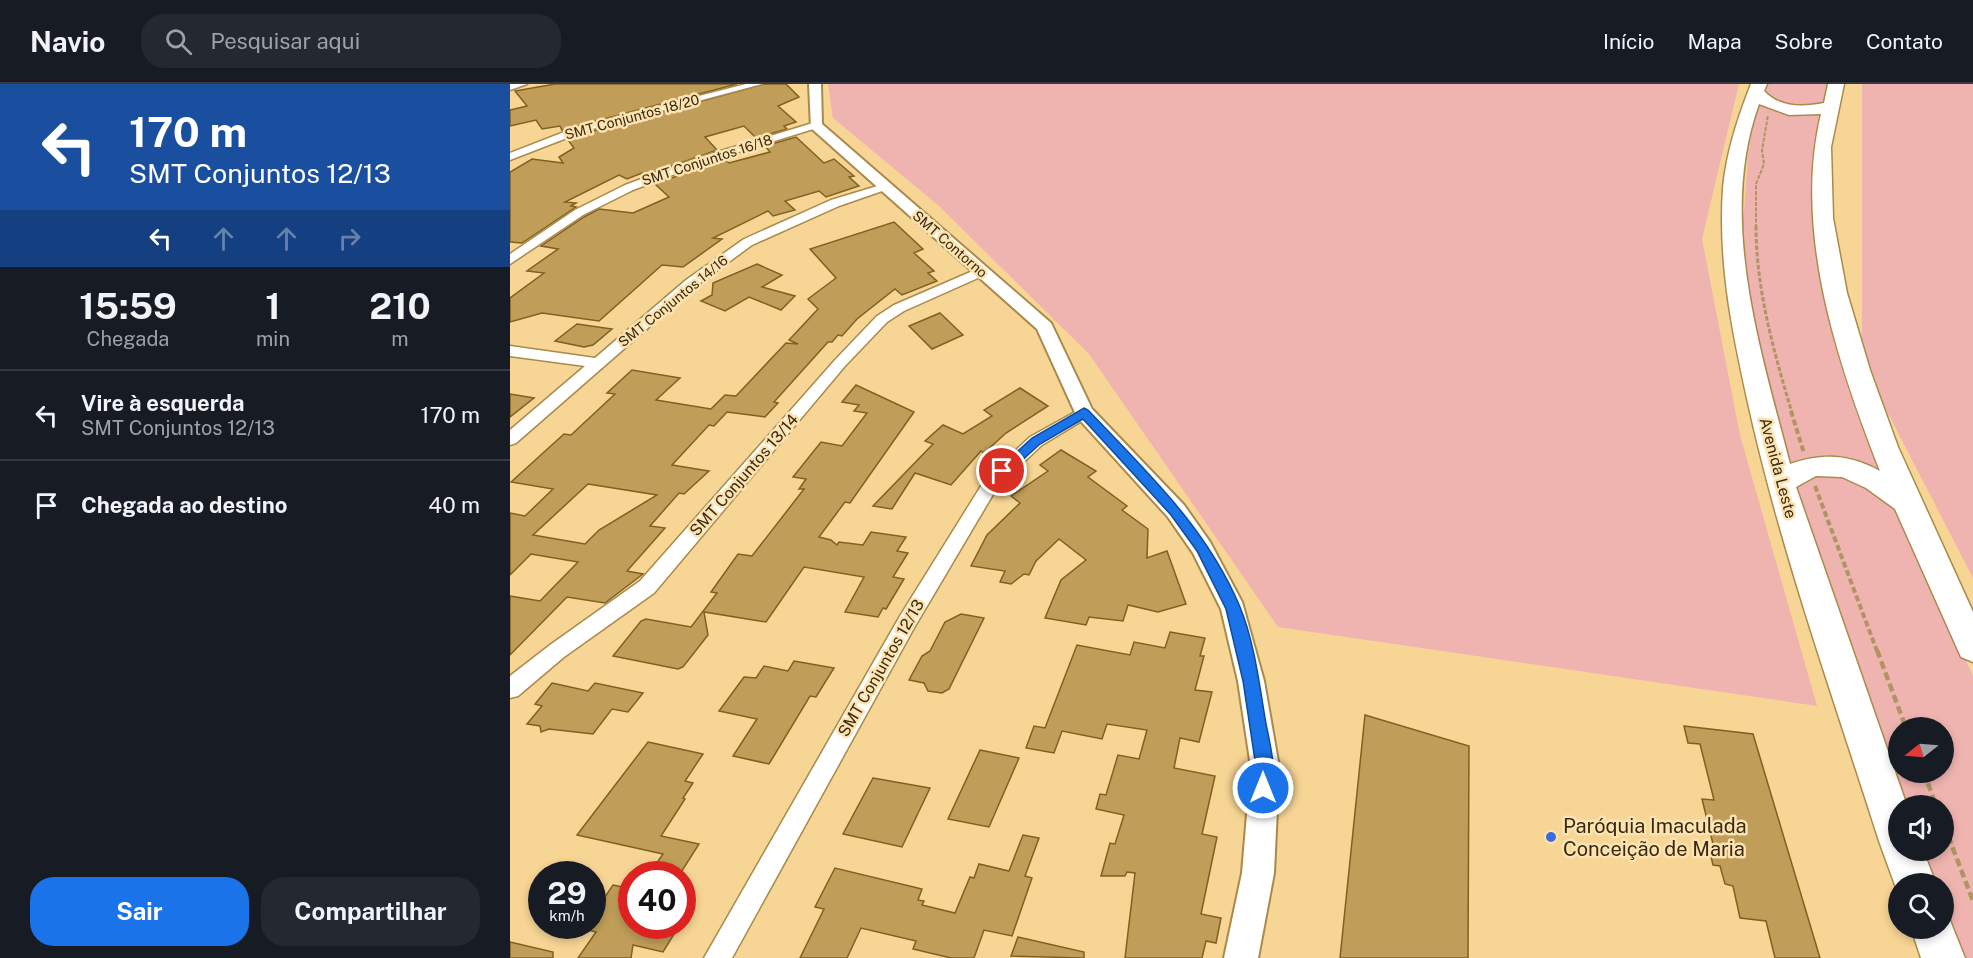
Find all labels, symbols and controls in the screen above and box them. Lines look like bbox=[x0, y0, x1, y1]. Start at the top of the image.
search box bbox=[141, 14, 561, 68]
text: Navio bbox=[30, 25, 105, 58]
icon: search bbox=[162, 25, 195, 58]
text: Pesquisar aqui bbox=[210, 28, 360, 54]
text: Início bbox=[1603, 29, 1654, 54]
text: Mapa bbox=[1687, 29, 1742, 54]
text: Sobre bbox=[1775, 29, 1833, 54]
text: Contato bbox=[1866, 29, 1943, 54]
street label: SMT Conjuntos 18/20 bbox=[563, 91, 701, 143]
text: 170 m bbox=[129, 107, 247, 156]
icon: left bbox=[30, 108, 108, 186]
street label: SMT Conjuntos 16/18 bbox=[640, 131, 774, 189]
text: SMT Conjuntos 12/13 bbox=[129, 157, 391, 189]
street label: SMT Contorno bbox=[910, 207, 991, 281]
icon: left bbox=[144, 222, 177, 255]
icon: ahead bbox=[207, 222, 240, 255]
icon: ahead bbox=[270, 222, 303, 255]
icon: right bbox=[333, 222, 366, 255]
street label: SMT Conjuntos 14/16 bbox=[615, 252, 731, 350]
text: 15:59 bbox=[79, 285, 177, 327]
text: 1 bbox=[265, 285, 281, 327]
text: 210 bbox=[369, 285, 431, 327]
text: Chegada bbox=[87, 327, 169, 351]
text: min bbox=[256, 327, 290, 351]
text: m bbox=[391, 327, 409, 351]
text: Vire à esquerda bbox=[81, 390, 245, 416]
icon: left bbox=[30, 399, 63, 432]
text: 170 m bbox=[420, 402, 480, 428]
street label: SMT Conjuntos 13/14 bbox=[686, 410, 802, 540]
street label: Avenida Leste bbox=[1755, 415, 1801, 521]
text: SMT Conjuntos 12/13 bbox=[81, 416, 275, 440]
pin bbox=[976, 445, 1027, 496]
icon: arrive bbox=[985, 454, 1018, 487]
icon: arrive bbox=[30, 489, 63, 522]
text: Chegada ao destino bbox=[81, 492, 287, 518]
text: 40 m bbox=[428, 492, 480, 518]
street label: SMT Conjuntos 12/13 bbox=[834, 596, 928, 740]
north arrow bbox=[1888, 717, 1954, 783]
map controls bbox=[1888, 717, 1954, 939]
position arrow bbox=[1231, 756, 1295, 820]
button: sound bbox=[1888, 795, 1954, 861]
place label: Paróquia Imaculada Conceição de Maria bbox=[1563, 814, 1747, 861]
marker: Paróquia Imaculada Conceição de Maria bbox=[1544, 830, 1558, 844]
speed limit sign: 40 bbox=[618, 861, 696, 939]
button: search bbox=[1888, 873, 1954, 939]
text: 29 bbox=[548, 875, 586, 911]
button: Sair bbox=[30, 877, 249, 946]
button: Compartilhar bbox=[261, 877, 480, 946]
text: km/h bbox=[549, 907, 585, 924]

